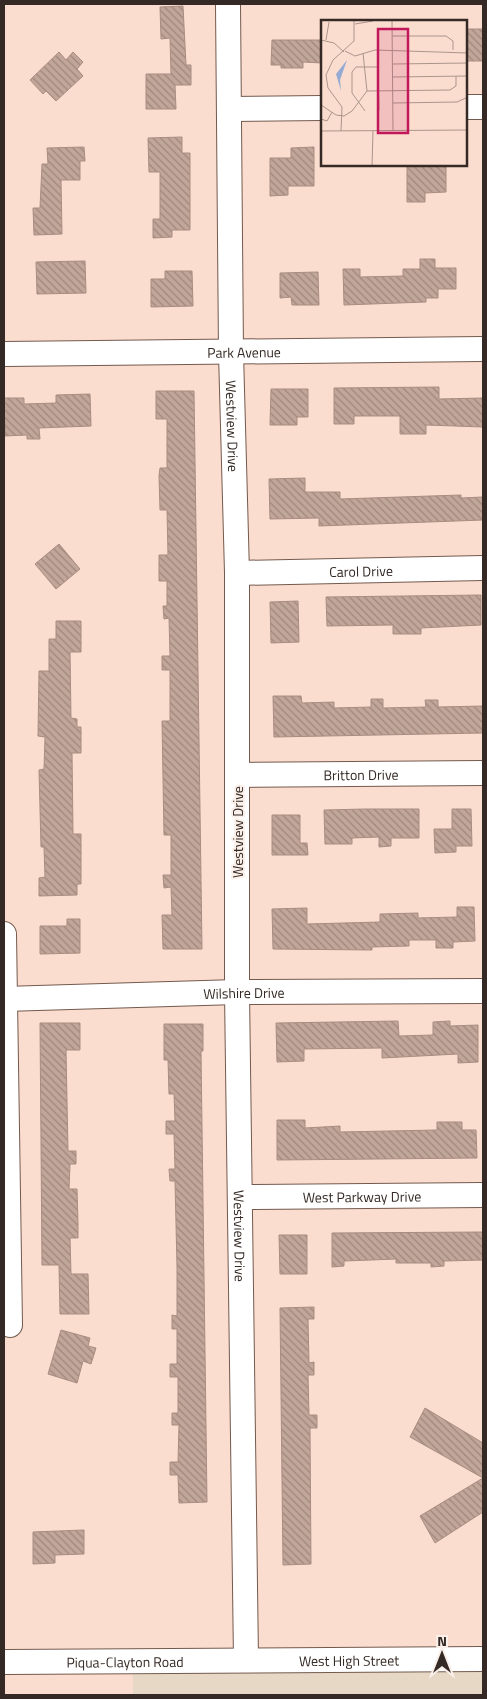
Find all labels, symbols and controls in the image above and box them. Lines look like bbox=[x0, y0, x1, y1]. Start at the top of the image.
inset map bbox=[321, 20, 467, 166]
street label: Park Avenue bbox=[207, 341, 281, 362]
street label: Westview Drive bbox=[221, 380, 245, 472]
street label: Carol Drive bbox=[329, 559, 393, 582]
street label: Britton Drive bbox=[323, 763, 399, 785]
street label: Westview Drive bbox=[227, 786, 248, 878]
street label: Wilshire Drive bbox=[203, 981, 285, 1004]
street label: West Parkway Drive bbox=[303, 1185, 421, 1207]
street label: Westview Drive bbox=[229, 1190, 251, 1282]
north arrow bbox=[417, 1629, 467, 1679]
text: N bbox=[437, 1630, 447, 1651]
street label: West High Street bbox=[299, 1649, 399, 1671]
street label: Piqua-Clayton Road bbox=[66, 1650, 184, 1672]

